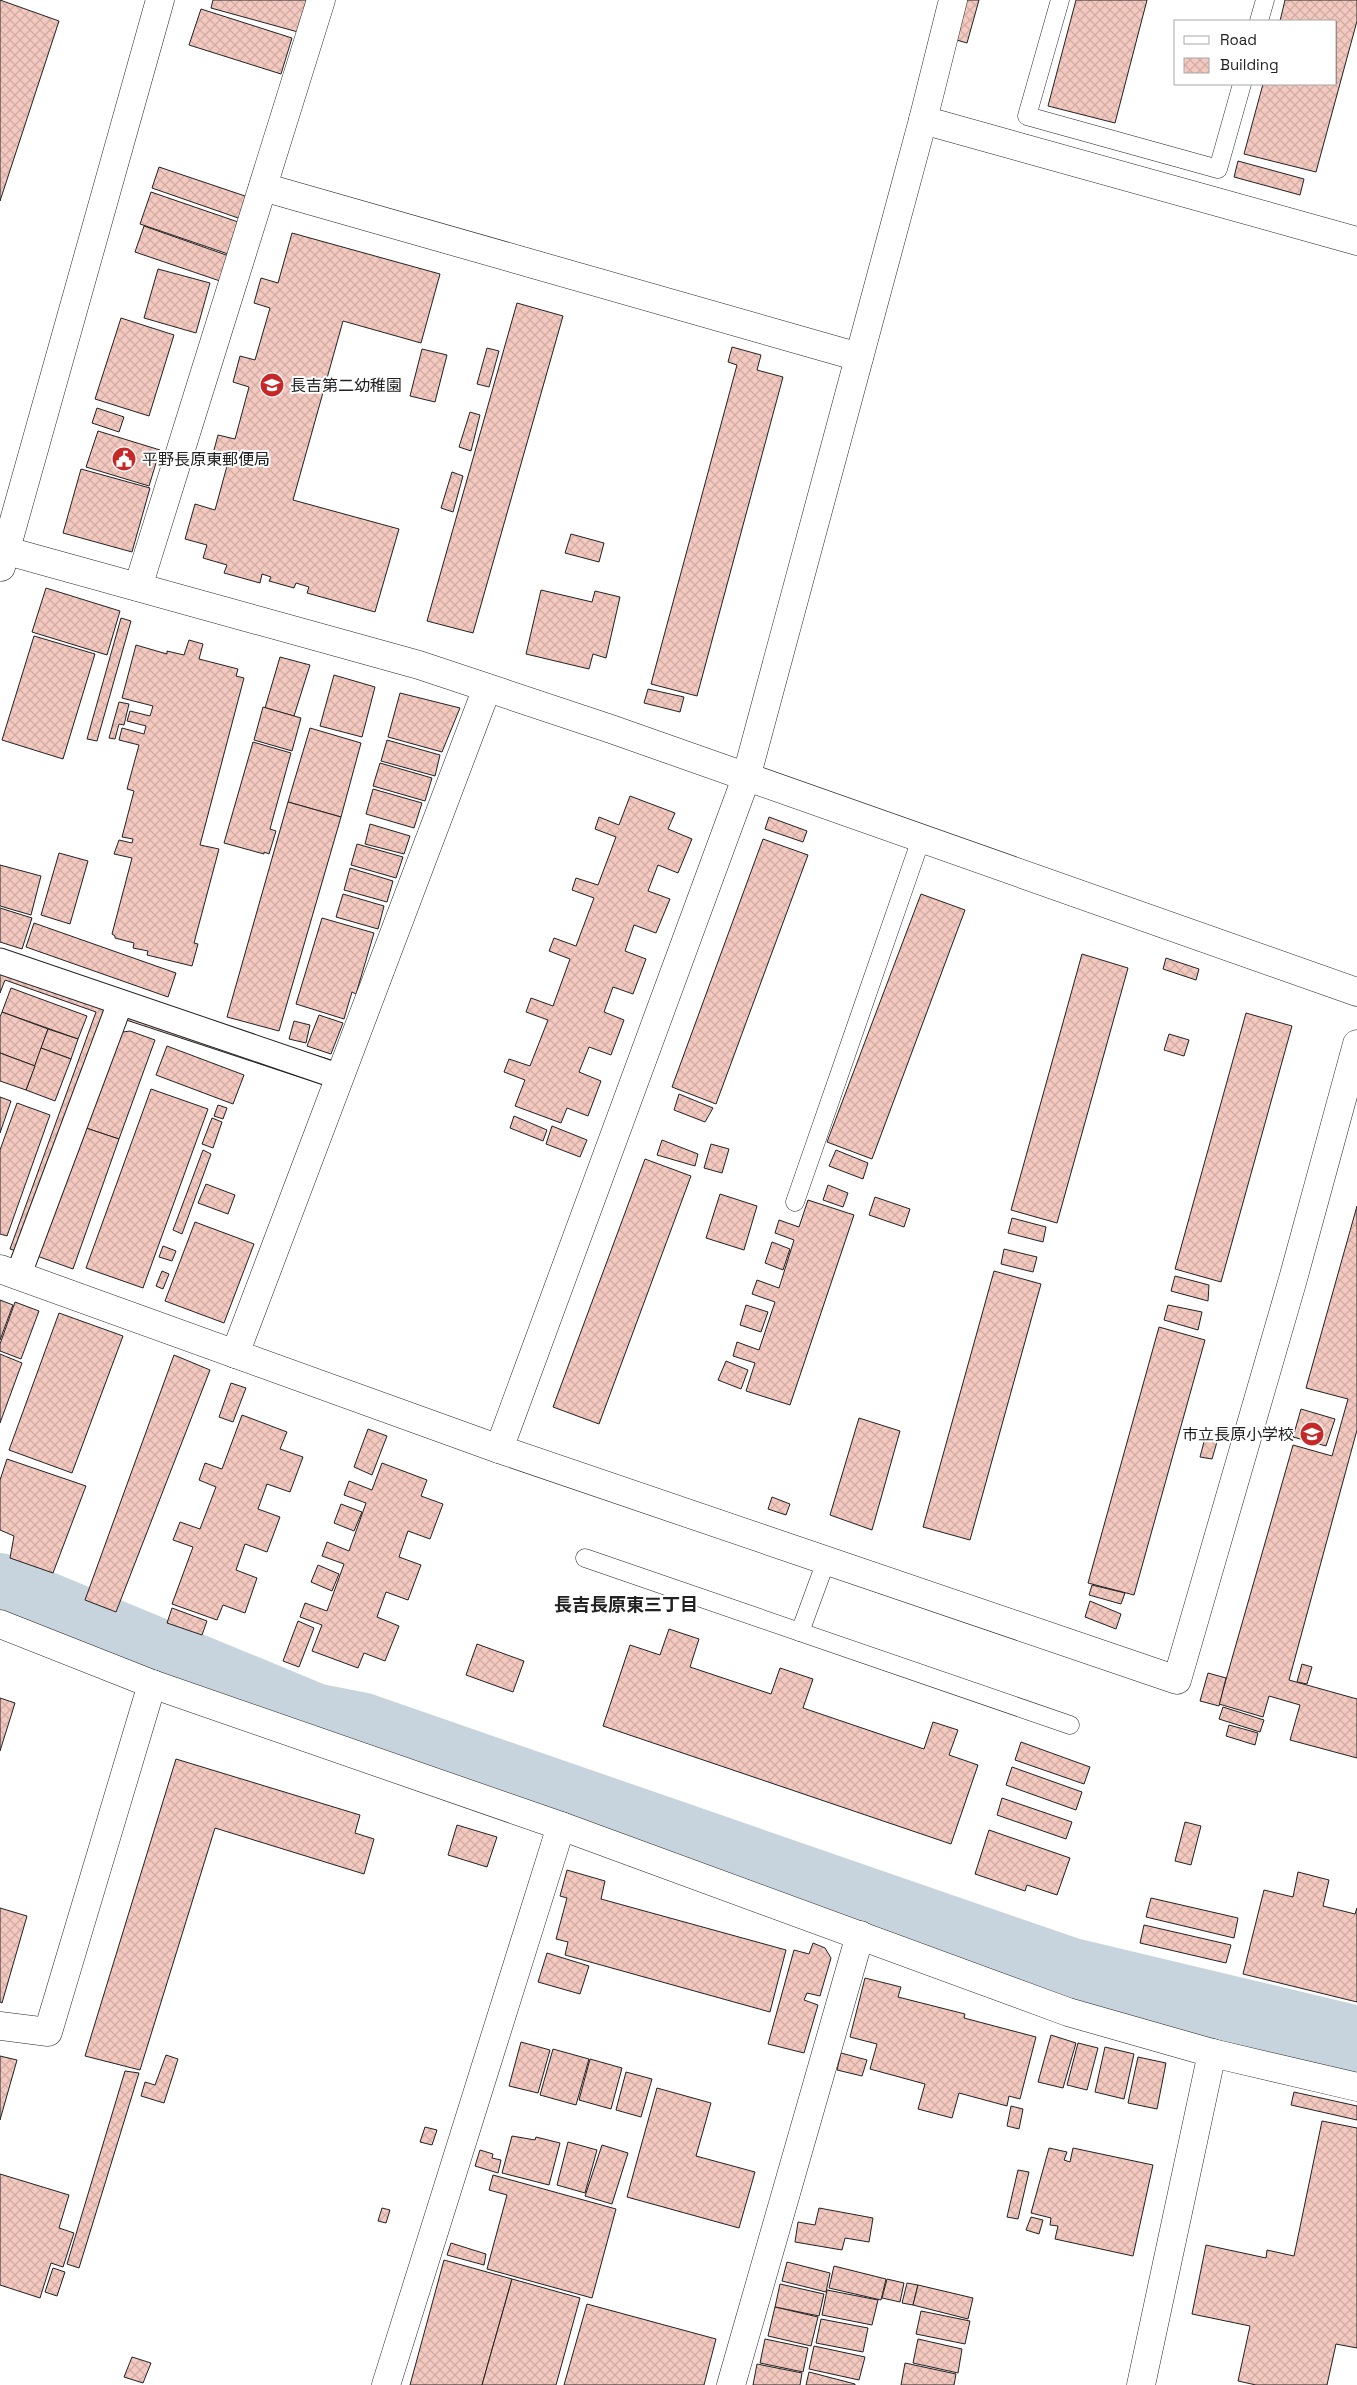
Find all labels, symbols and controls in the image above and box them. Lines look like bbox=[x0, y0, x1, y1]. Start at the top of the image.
legend bbox=[1174, 20, 1337, 85]
text: Road bbox=[1220, 30, 1257, 49]
text: Building bbox=[1220, 55, 1279, 74]
school or university icon: 長吉第二幼稚園 bbox=[259, 372, 285, 398]
place label: 長吉第二幼稚園 bbox=[290, 375, 402, 396]
public building icon: 平野長原東郵便局 bbox=[111, 446, 137, 472]
place label: 平野長原東郵便局 bbox=[142, 449, 270, 470]
school or university icon: 市立長原小学校 bbox=[1299, 1421, 1325, 1447]
place label: 市立長原小学校 bbox=[1182, 1424, 1294, 1445]
district label: 長吉長原東三丁目 bbox=[554, 1593, 698, 1616]

